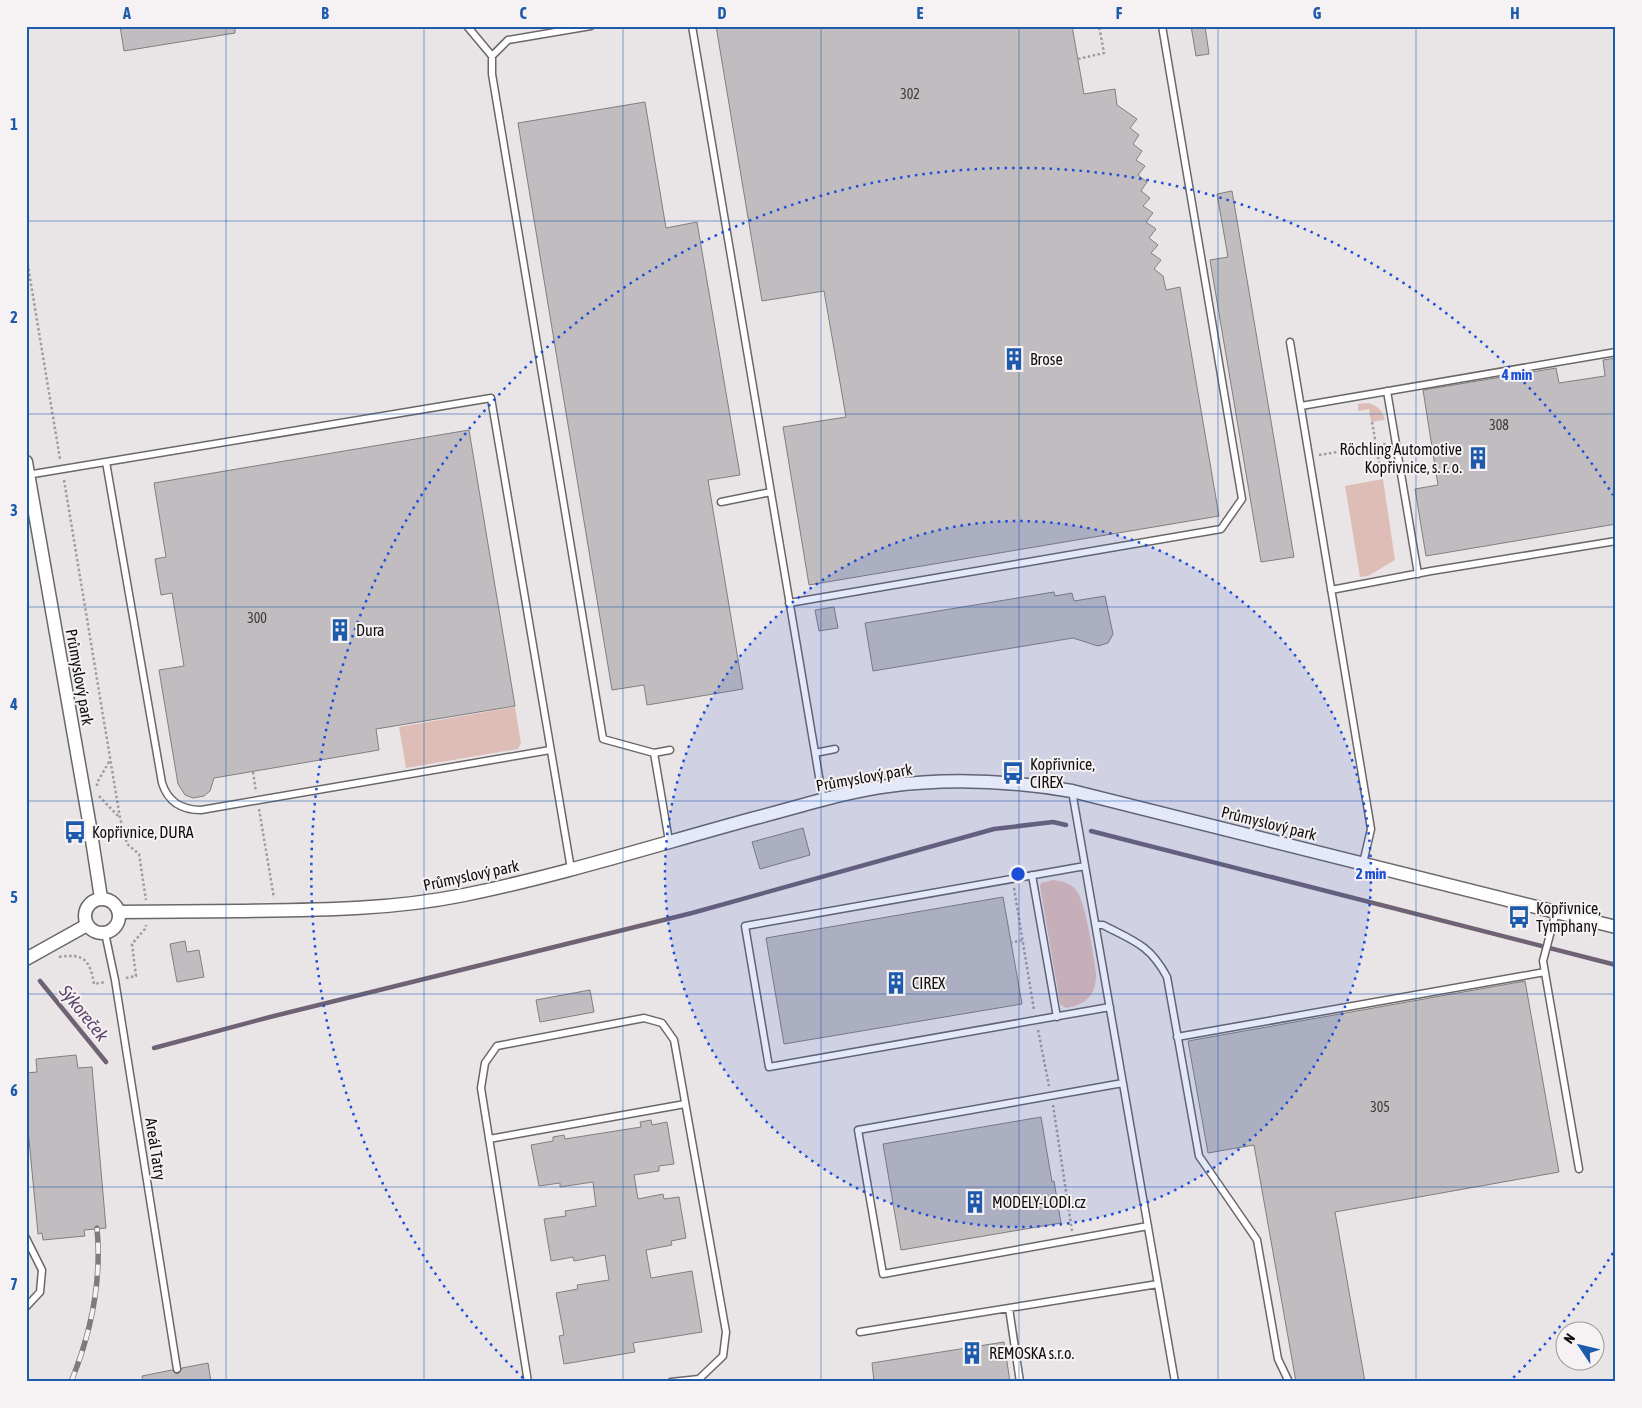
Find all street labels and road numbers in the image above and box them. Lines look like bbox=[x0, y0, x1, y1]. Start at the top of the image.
street label: Průmyslový park bbox=[62, 627, 97, 727]
street label: Průmyslový park bbox=[814, 760, 914, 795]
street label: Průmyslový park bbox=[1219, 802, 1319, 845]
street label: Průmyslový park bbox=[421, 856, 521, 895]
street label: Areál Tatry bbox=[141, 1116, 170, 1182]

